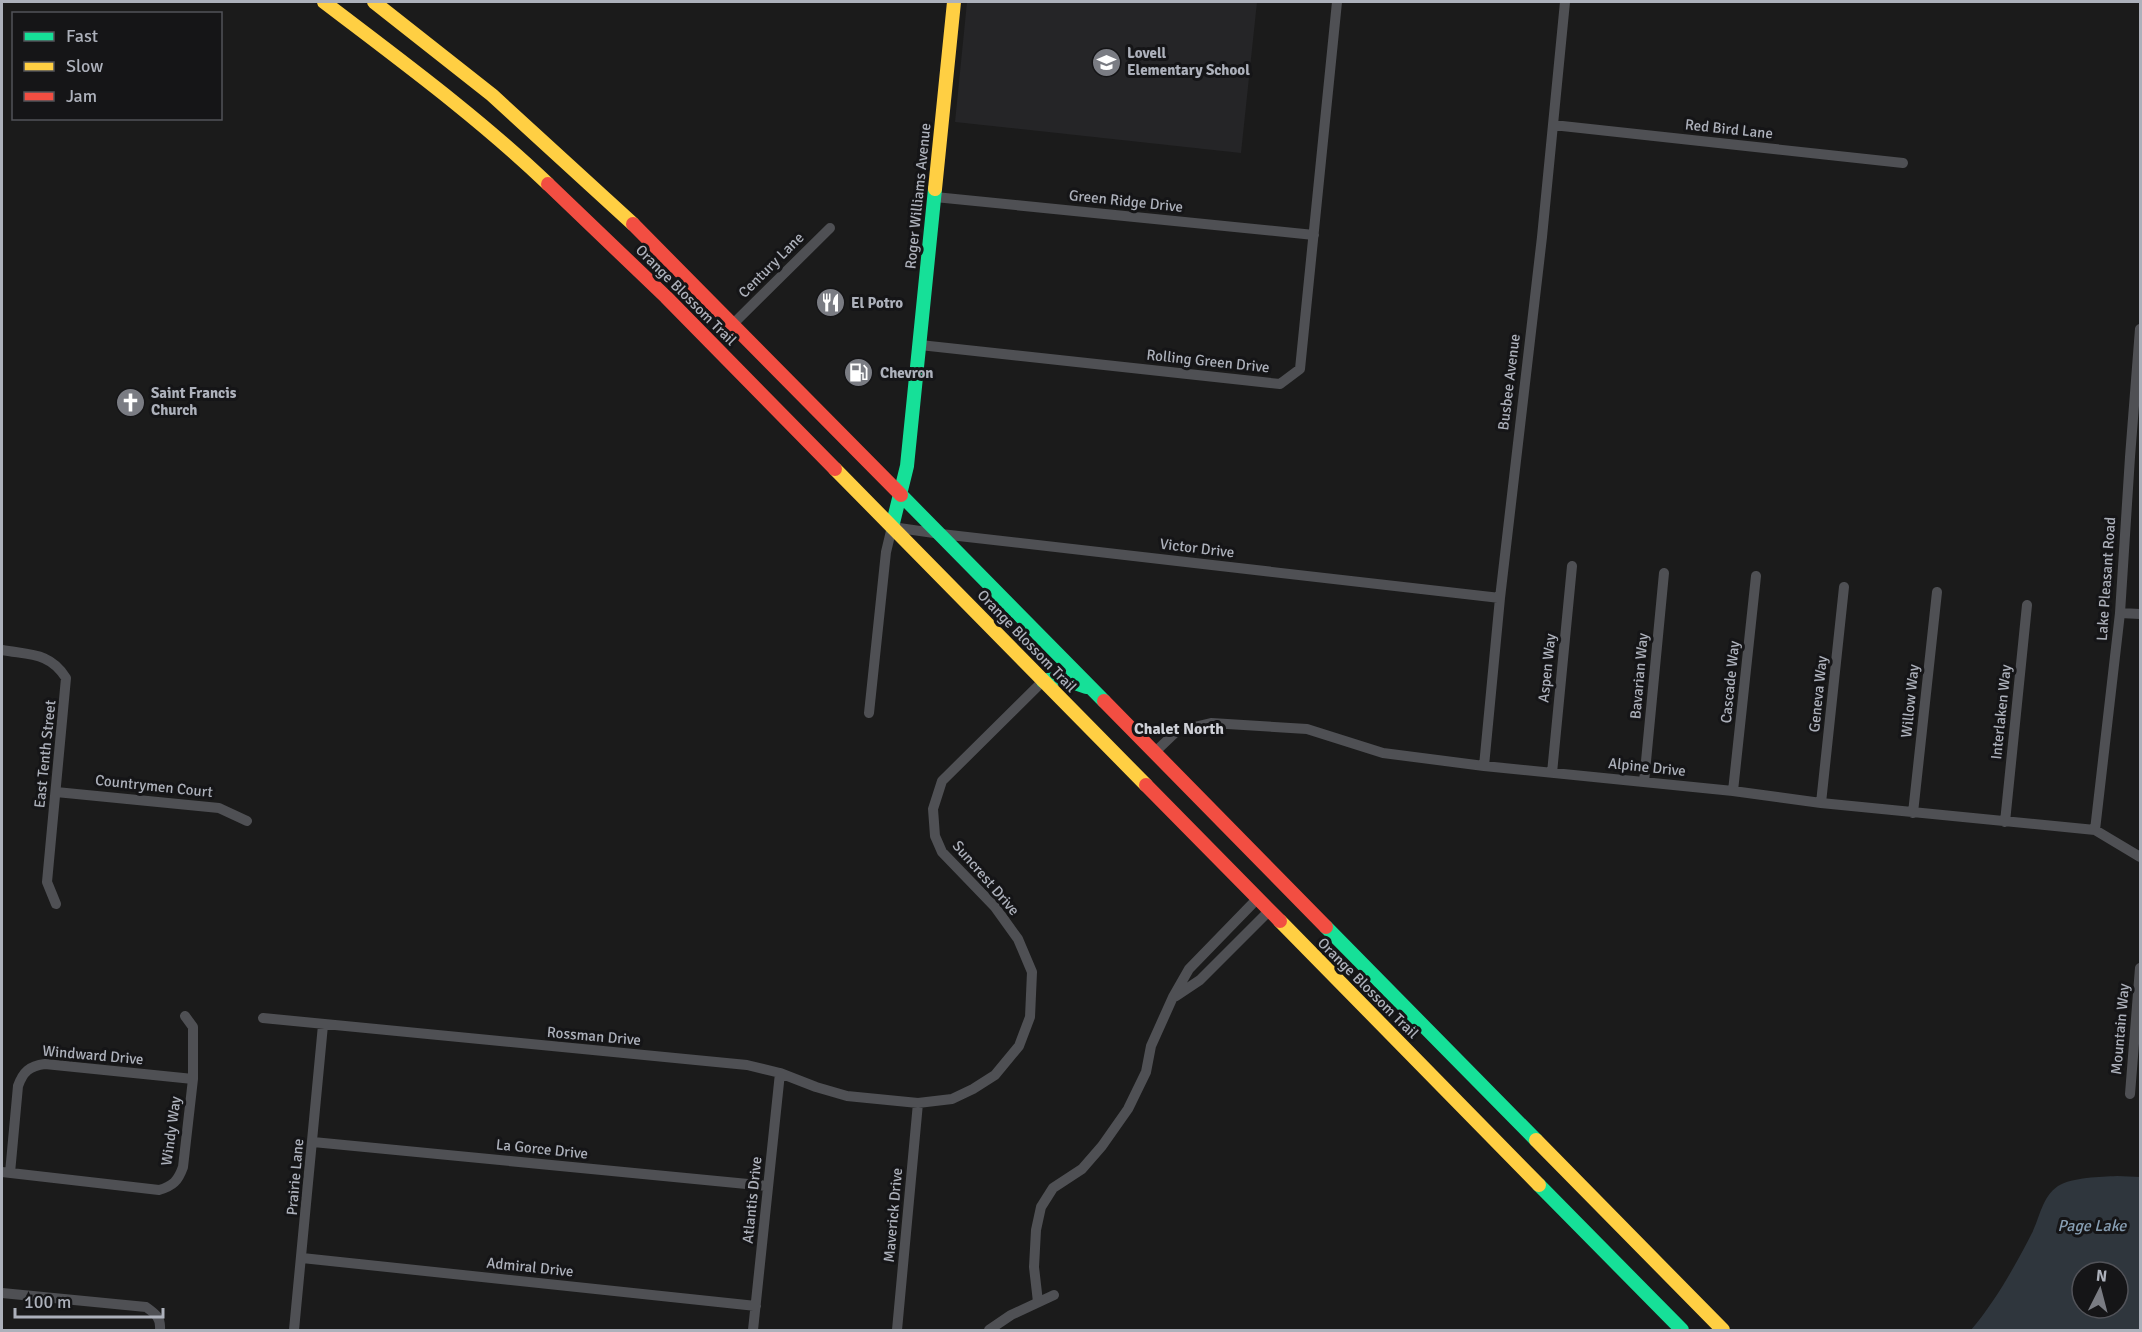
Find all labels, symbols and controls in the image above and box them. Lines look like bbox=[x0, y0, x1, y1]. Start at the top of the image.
legend bbox=[12, 12, 222, 120]
text: Fast bbox=[66, 25, 98, 47]
place label: Lovell Elementary School bbox=[1127, 44, 1250, 79]
school or university icon: Lovell Elementary School bbox=[1090, 46, 1122, 78]
text: Slow bbox=[66, 55, 103, 77]
text: Jam bbox=[66, 85, 97, 107]
street label: Red Bird Lane bbox=[1684, 115, 1774, 143]
street label: Roger Williams Avenue bbox=[901, 122, 935, 270]
street label: Green Ridge Drive bbox=[1068, 186, 1184, 216]
street label: Century Lane bbox=[734, 228, 808, 302]
street label: Orange Blossom Trail bbox=[632, 241, 740, 349]
restaurant icon: El Potro bbox=[814, 287, 846, 319]
place label: El Potro bbox=[851, 294, 903, 312]
street label: Busbee Avenue bbox=[1494, 333, 1524, 431]
street label: Rolling Green Drive bbox=[1146, 346, 1270, 376]
fuel station icon: Chevron bbox=[843, 357, 875, 389]
place label: Chevron bbox=[880, 364, 934, 382]
place label: Saint Francis Church bbox=[151, 384, 237, 419]
church icon: Saint Francis Church bbox=[114, 386, 146, 418]
street label: Lake Pleasant Road bbox=[2093, 516, 2119, 642]
street label: Victor Drive bbox=[1159, 534, 1235, 562]
street label: Orange Blossom Trail bbox=[974, 586, 1080, 696]
street label: Bavarian Way bbox=[1626, 632, 1652, 720]
street label: Aspen Way bbox=[1534, 633, 1560, 703]
street label: Cascade Way bbox=[1717, 640, 1743, 724]
street label: Geneva Way bbox=[1805, 655, 1831, 733]
street label: Willow Way bbox=[1897, 663, 1923, 739]
street label: Interlaken Way bbox=[1987, 664, 2015, 760]
street label: East Tenth Street bbox=[30, 699, 60, 809]
district label: Chalet North bbox=[1134, 719, 1224, 739]
street label: Alpine Drive bbox=[1607, 754, 1687, 780]
street label: Countrymen Court bbox=[94, 771, 214, 801]
street label: Suncrest Drive bbox=[949, 837, 1023, 919]
street label: Orange Blossom Trail bbox=[1314, 934, 1422, 1042]
street label: Mountain Way bbox=[2107, 983, 2133, 1075]
street label: Rossman Drive bbox=[546, 1023, 642, 1049]
street label: Windward Drive bbox=[42, 1042, 144, 1068]
street label: Windy Way bbox=[157, 1095, 185, 1167]
street label: La Gorce Drive bbox=[495, 1135, 589, 1163]
street label: Prairie Lane bbox=[283, 1138, 307, 1216]
street label: Atlantis Drive bbox=[738, 1156, 766, 1244]
street label: Maverick Drive bbox=[880, 1167, 906, 1263]
water label: Page Lake bbox=[2058, 1216, 2127, 1236]
street label: Admiral Drive bbox=[486, 1253, 574, 1281]
north arrow bbox=[2070, 1260, 2130, 1320]
text: N bbox=[2095, 1266, 2108, 1287]
scale bar bbox=[15, 1281, 164, 1319]
text: 100 m bbox=[24, 1291, 71, 1313]

